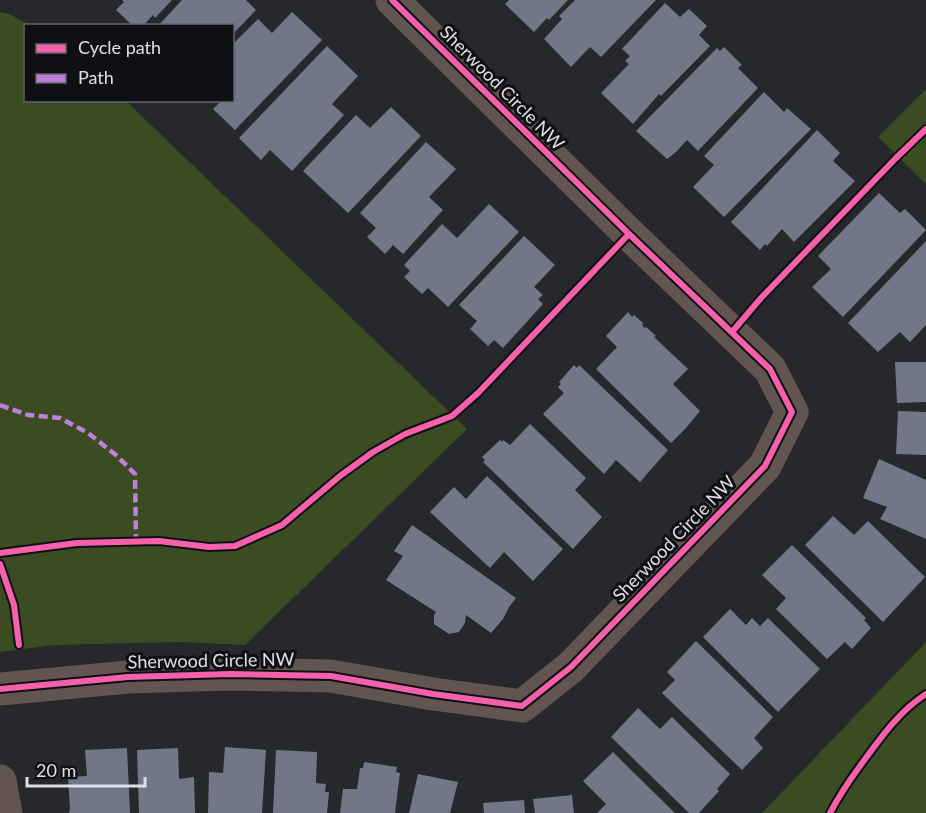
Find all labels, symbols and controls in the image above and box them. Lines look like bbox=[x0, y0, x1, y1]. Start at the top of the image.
street label: Sherwood Circle NW bbox=[436, 21, 570, 154]
legend bbox=[24, 24, 234, 102]
text: Cycle path bbox=[78, 36, 161, 58]
text: Path bbox=[78, 66, 114, 88]
street label: Sherwood Circle NW bbox=[607, 470, 739, 606]
street label: Sherwood Circle NW bbox=[127, 648, 295, 672]
scale bar bbox=[27, 750, 146, 788]
text: 20 m bbox=[36, 759, 76, 781]

